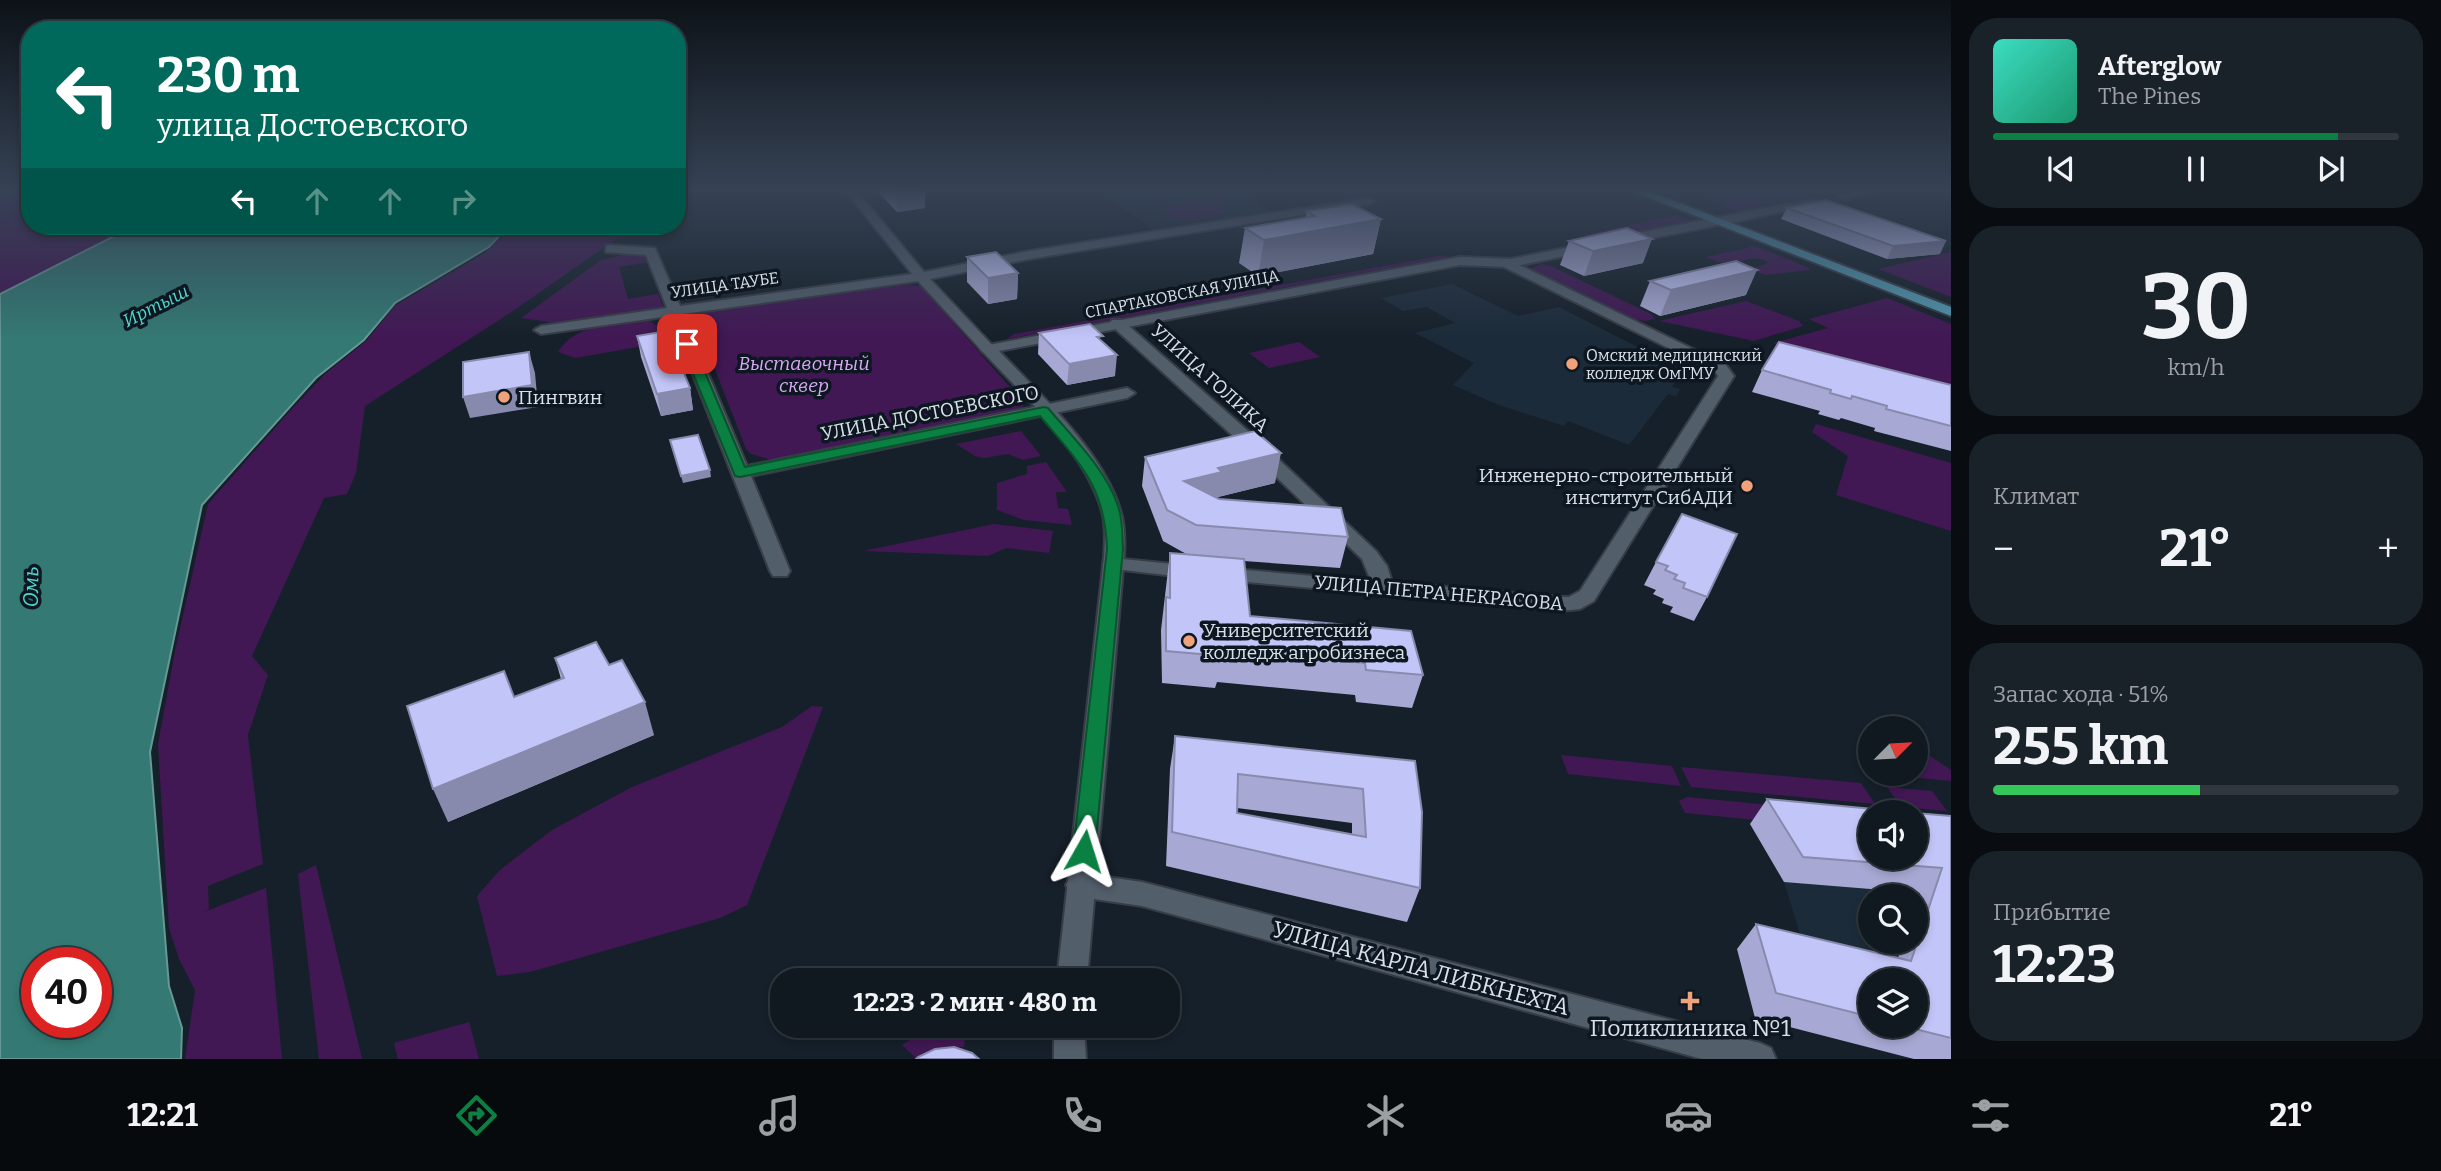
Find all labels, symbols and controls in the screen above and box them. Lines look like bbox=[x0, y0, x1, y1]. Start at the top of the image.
text: 230 m bbox=[157, 46, 300, 105]
icon: left bbox=[42, 49, 133, 140]
text: Afterglow bbox=[2098, 51, 2221, 82]
text: The Pines bbox=[2098, 82, 2201, 110]
text: улица Достоевского bbox=[157, 106, 468, 144]
icon: previous bbox=[2042, 150, 2080, 188]
icon: pause bbox=[2177, 150, 2215, 188]
icon: next bbox=[2312, 150, 2350, 188]
icon: left bbox=[225, 182, 263, 220]
icon: ahead bbox=[298, 182, 336, 220]
icon: ahead bbox=[371, 182, 409, 220]
icon: right bbox=[444, 182, 482, 220]
text: 30 bbox=[2141, 253, 2251, 362]
street label: СПАРТАКОВСКАЯ УЛИЦА bbox=[1083, 266, 1281, 322]
street label: УЛИЦА ТАУБЕ bbox=[670, 268, 780, 302]
water label: Иртыш bbox=[119, 280, 193, 332]
pin bbox=[657, 314, 717, 374]
street label: УЛИЦА ГОЛИКА bbox=[1146, 319, 1274, 437]
icon: arrive bbox=[668, 325, 706, 363]
place label: Омский медицинский колледж ОмГМУ bbox=[1586, 346, 1762, 383]
park label: Выставочный сквер bbox=[738, 352, 870, 397]
text: km/h bbox=[2168, 353, 2224, 381]
marker: Омский медицинский колледж ОмГМУ bbox=[1564, 356, 1580, 372]
street label: УЛИЦА ДОСТОЕВСКОГО bbox=[819, 381, 1041, 445]
place label: Пингвин bbox=[518, 386, 602, 409]
marker: Пингвин bbox=[496, 389, 512, 405]
place label: Инженерно-строительный институт СибАДИ bbox=[1479, 464, 1733, 509]
marker: Инженерно-строительный институт СибАДИ bbox=[1739, 478, 1755, 494]
text: Климат bbox=[1993, 482, 2079, 510]
text: 21° bbox=[2159, 517, 2232, 580]
text: − bbox=[1993, 526, 2014, 572]
text: + bbox=[2377, 526, 2399, 572]
water label: Омь bbox=[18, 566, 44, 608]
street label: УЛИЦА ПЕТРА НЕКРАСОВА bbox=[1314, 571, 1565, 615]
place label: Университетский колледж агробизнеса bbox=[1203, 619, 1406, 664]
marker: Университетский колледж агробизнеса bbox=[1181, 633, 1197, 649]
text: Запас хода · 51% bbox=[1993, 680, 2169, 708]
text: 255 km bbox=[1993, 715, 2168, 778]
north arrow bbox=[1858, 716, 1928, 786]
map controls bbox=[1858, 716, 1928, 1038]
button: sound bbox=[1858, 800, 1928, 870]
position arrow bbox=[1047, 814, 1121, 888]
button: search bbox=[1858, 884, 1928, 954]
text: Прибытие bbox=[1993, 898, 2111, 926]
street label: УЛИЦА КАРЛА ЛИБКНЕХТА bbox=[1270, 915, 1573, 1021]
text: 12:23 bbox=[1993, 933, 2116, 996]
speed limit sign: 40 bbox=[21, 947, 112, 1038]
button: layers bbox=[1858, 968, 1928, 1038]
text: 12:23 · 2 мин · 480 m bbox=[853, 987, 1097, 1018]
marker: Поликлиника №1 bbox=[1680, 991, 1700, 1011]
place label: Поликлиника №1 bbox=[1590, 1014, 1791, 1042]
icon: directions bbox=[452, 1091, 501, 1140]
icon: music bbox=[755, 1091, 804, 1140]
icon: phone bbox=[1058, 1091, 1107, 1140]
icon: climate bbox=[1361, 1091, 1410, 1140]
icon: car bbox=[1664, 1091, 1713, 1140]
icon: filters bbox=[1966, 1091, 2015, 1140]
text: 12:21 bbox=[127, 1096, 198, 1134]
text: 21° bbox=[2269, 1096, 2314, 1134]

